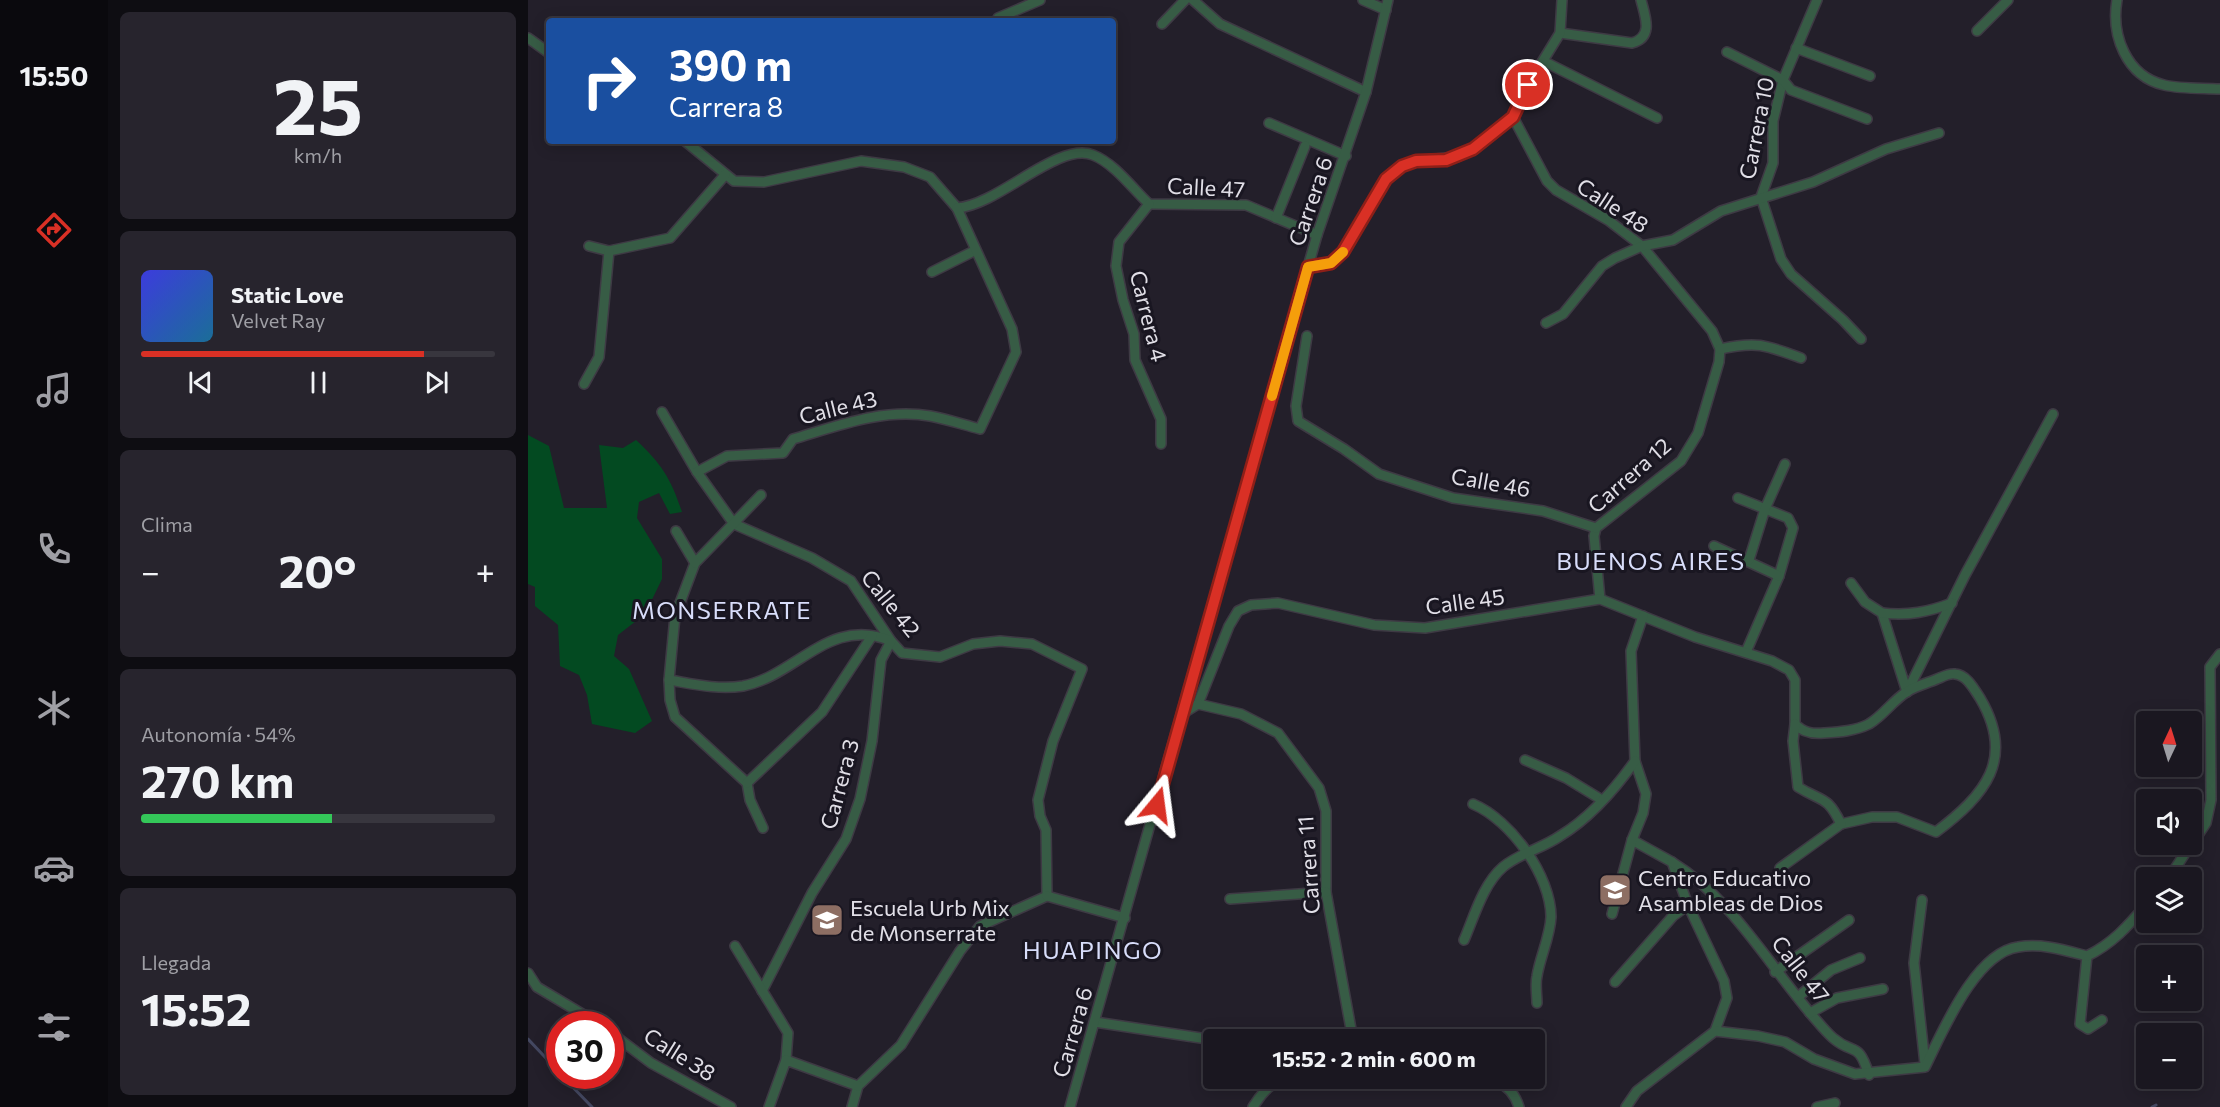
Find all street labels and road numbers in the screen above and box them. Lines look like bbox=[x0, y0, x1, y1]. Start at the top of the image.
street label: Carrera 10 bbox=[1733, 75, 1779, 181]
street label: Carrera 6 bbox=[1282, 153, 1338, 249]
street label: Calle 47 bbox=[1166, 171, 1246, 203]
street label: Calle 48 bbox=[1572, 172, 1654, 238]
street label: Carrera 4 bbox=[1125, 268, 1173, 364]
street label: Calle 43 bbox=[796, 384, 880, 430]
street label: Carrera 12 bbox=[1582, 432, 1676, 518]
street label: Calle 46 bbox=[1449, 462, 1533, 502]
street label: Calle 42 bbox=[856, 564, 926, 642]
street label: Calle 45 bbox=[1424, 582, 1506, 620]
street label: Carrera 3 bbox=[814, 736, 864, 832]
street label: Carrera 11 bbox=[1291, 815, 1325, 915]
street label: Calle 47 bbox=[1766, 930, 1836, 1008]
street label: Carrera 6 bbox=[1046, 984, 1098, 1080]
street label: Calle 38 bbox=[639, 1021, 721, 1087]

